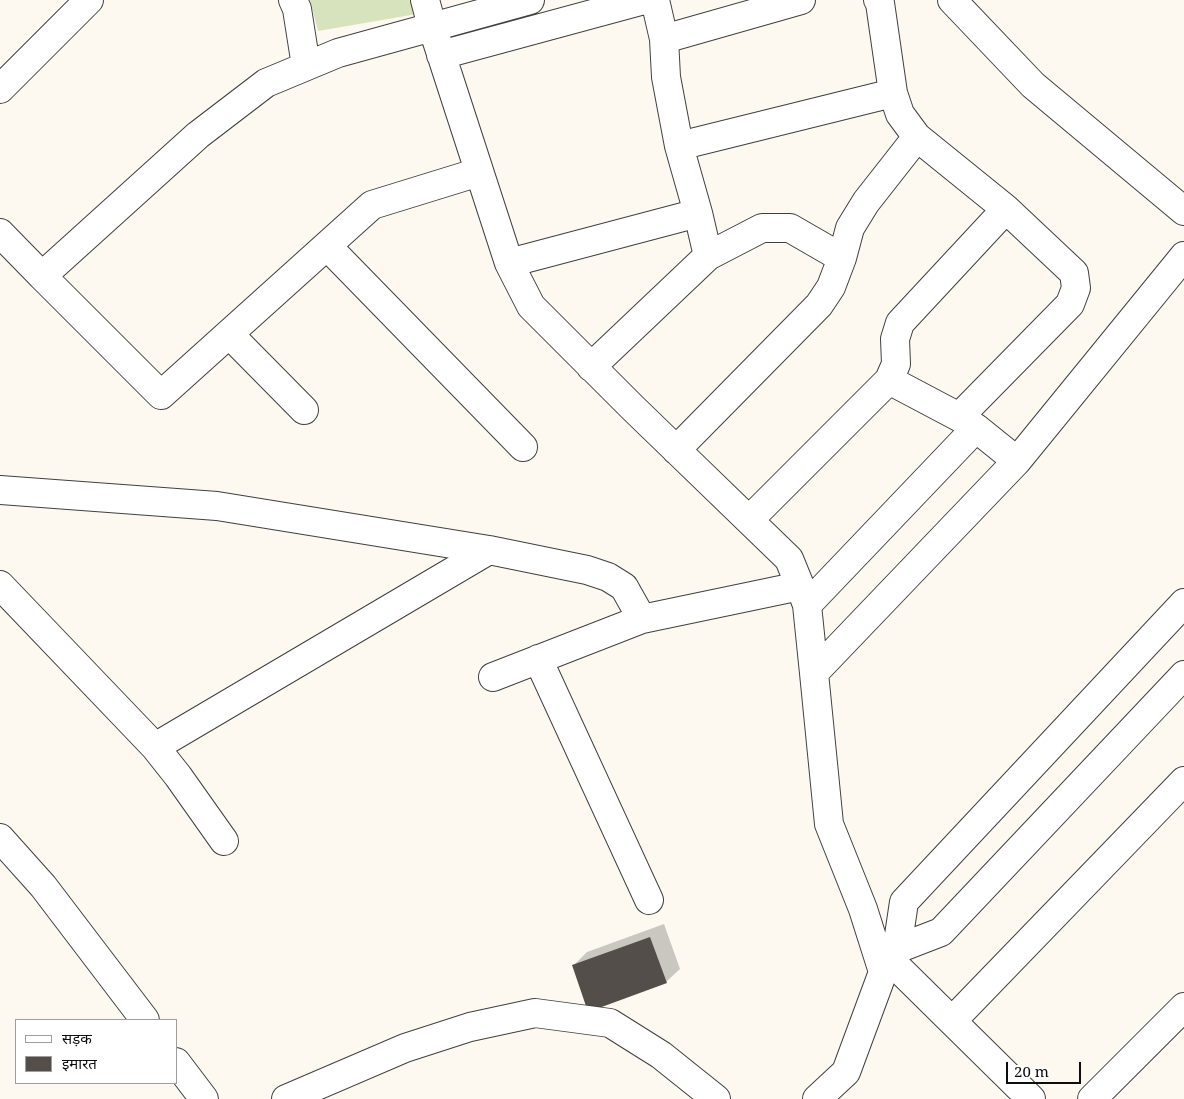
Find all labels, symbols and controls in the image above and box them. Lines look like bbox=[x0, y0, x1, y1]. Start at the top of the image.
legend bbox=[15, 1019, 178, 1084]
text: सड़क bbox=[62, 1028, 92, 1048]
scale bar bbox=[1009, 1052, 1084, 1084]
text: इमारत bbox=[62, 1053, 97, 1073]
text: 20 m bbox=[1014, 1061, 1049, 1081]

